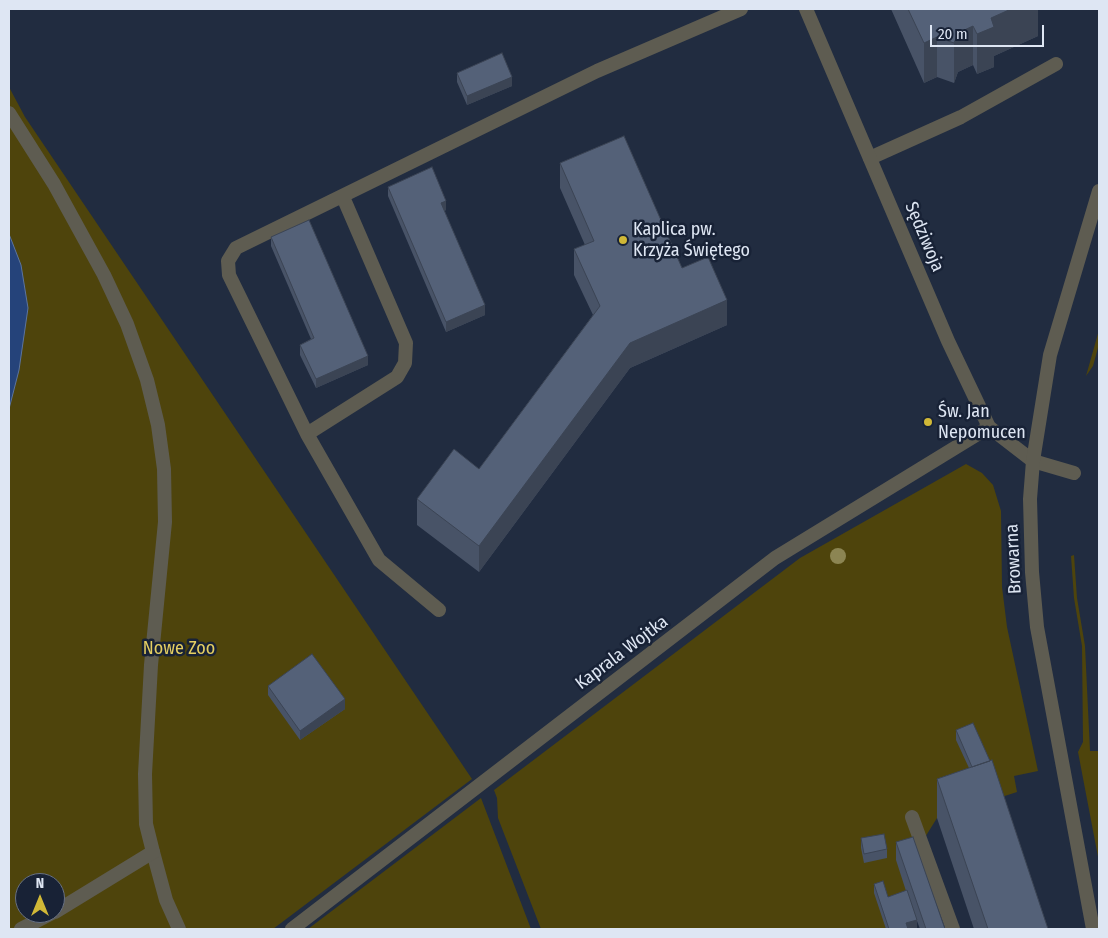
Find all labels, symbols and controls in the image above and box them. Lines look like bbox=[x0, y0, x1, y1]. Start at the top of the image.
scale bar bbox=[933, 15, 1047, 47]
text: 20 m bbox=[938, 25, 968, 43]
street label: Sędziwoja bbox=[900, 199, 948, 275]
place label: Kaplica pw. Krzyża Świętego bbox=[633, 219, 750, 262]
marker: Kaplica pw. Krzyża Świętego bbox=[617, 234, 629, 246]
place label: Św. Jan Nepomucen bbox=[938, 401, 1026, 444]
marker: Św. Jan Nepomucen bbox=[922, 416, 934, 428]
street label: Browarna bbox=[1001, 523, 1027, 595]
street label: Kaprala Wojtka bbox=[572, 611, 672, 695]
park label: Nowe Zoo bbox=[143, 638, 215, 660]
north arrow bbox=[15, 873, 65, 923]
text: N bbox=[36, 875, 44, 892]

